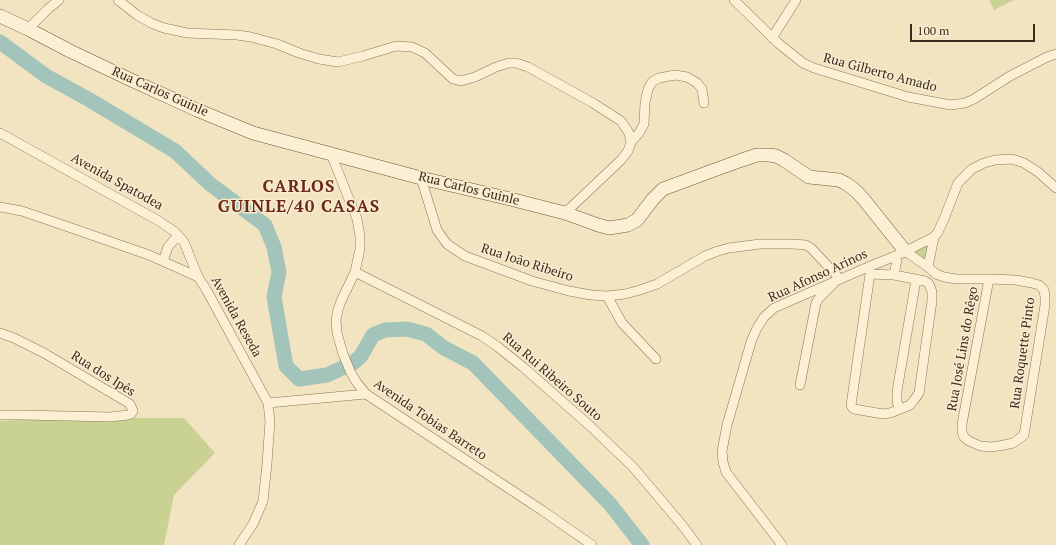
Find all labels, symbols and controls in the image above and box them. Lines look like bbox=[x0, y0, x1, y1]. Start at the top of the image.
scale bar bbox=[912, 16, 1037, 42]
text: 100 m bbox=[917, 23, 949, 38]
street label: Rua Gilberto Amado bbox=[821, 50, 939, 96]
street label: Rua Carlos Guinle bbox=[109, 64, 211, 120]
street label: Avenida Spatodea bbox=[68, 150, 166, 214]
street label: Rua Carlos Guinle bbox=[417, 169, 521, 209]
district label: CARLOS GUINLE/40 CASAS bbox=[218, 177, 380, 217]
street label: Rua João Ribeiro bbox=[479, 241, 575, 285]
street label: Rua Afonso Arinos bbox=[766, 246, 870, 306]
street label: Avenida Reseda bbox=[207, 274, 265, 360]
street label: Rua José Lins do Rêgo bbox=[944, 286, 982, 412]
street label: Rua Roquette Pinto bbox=[1007, 296, 1039, 410]
street label: Rua Rui Ribeiro Souto bbox=[499, 329, 605, 425]
street label: Rua dos Ipês bbox=[68, 348, 138, 400]
street label: Avenida Tobias Barreto bbox=[370, 376, 490, 464]

